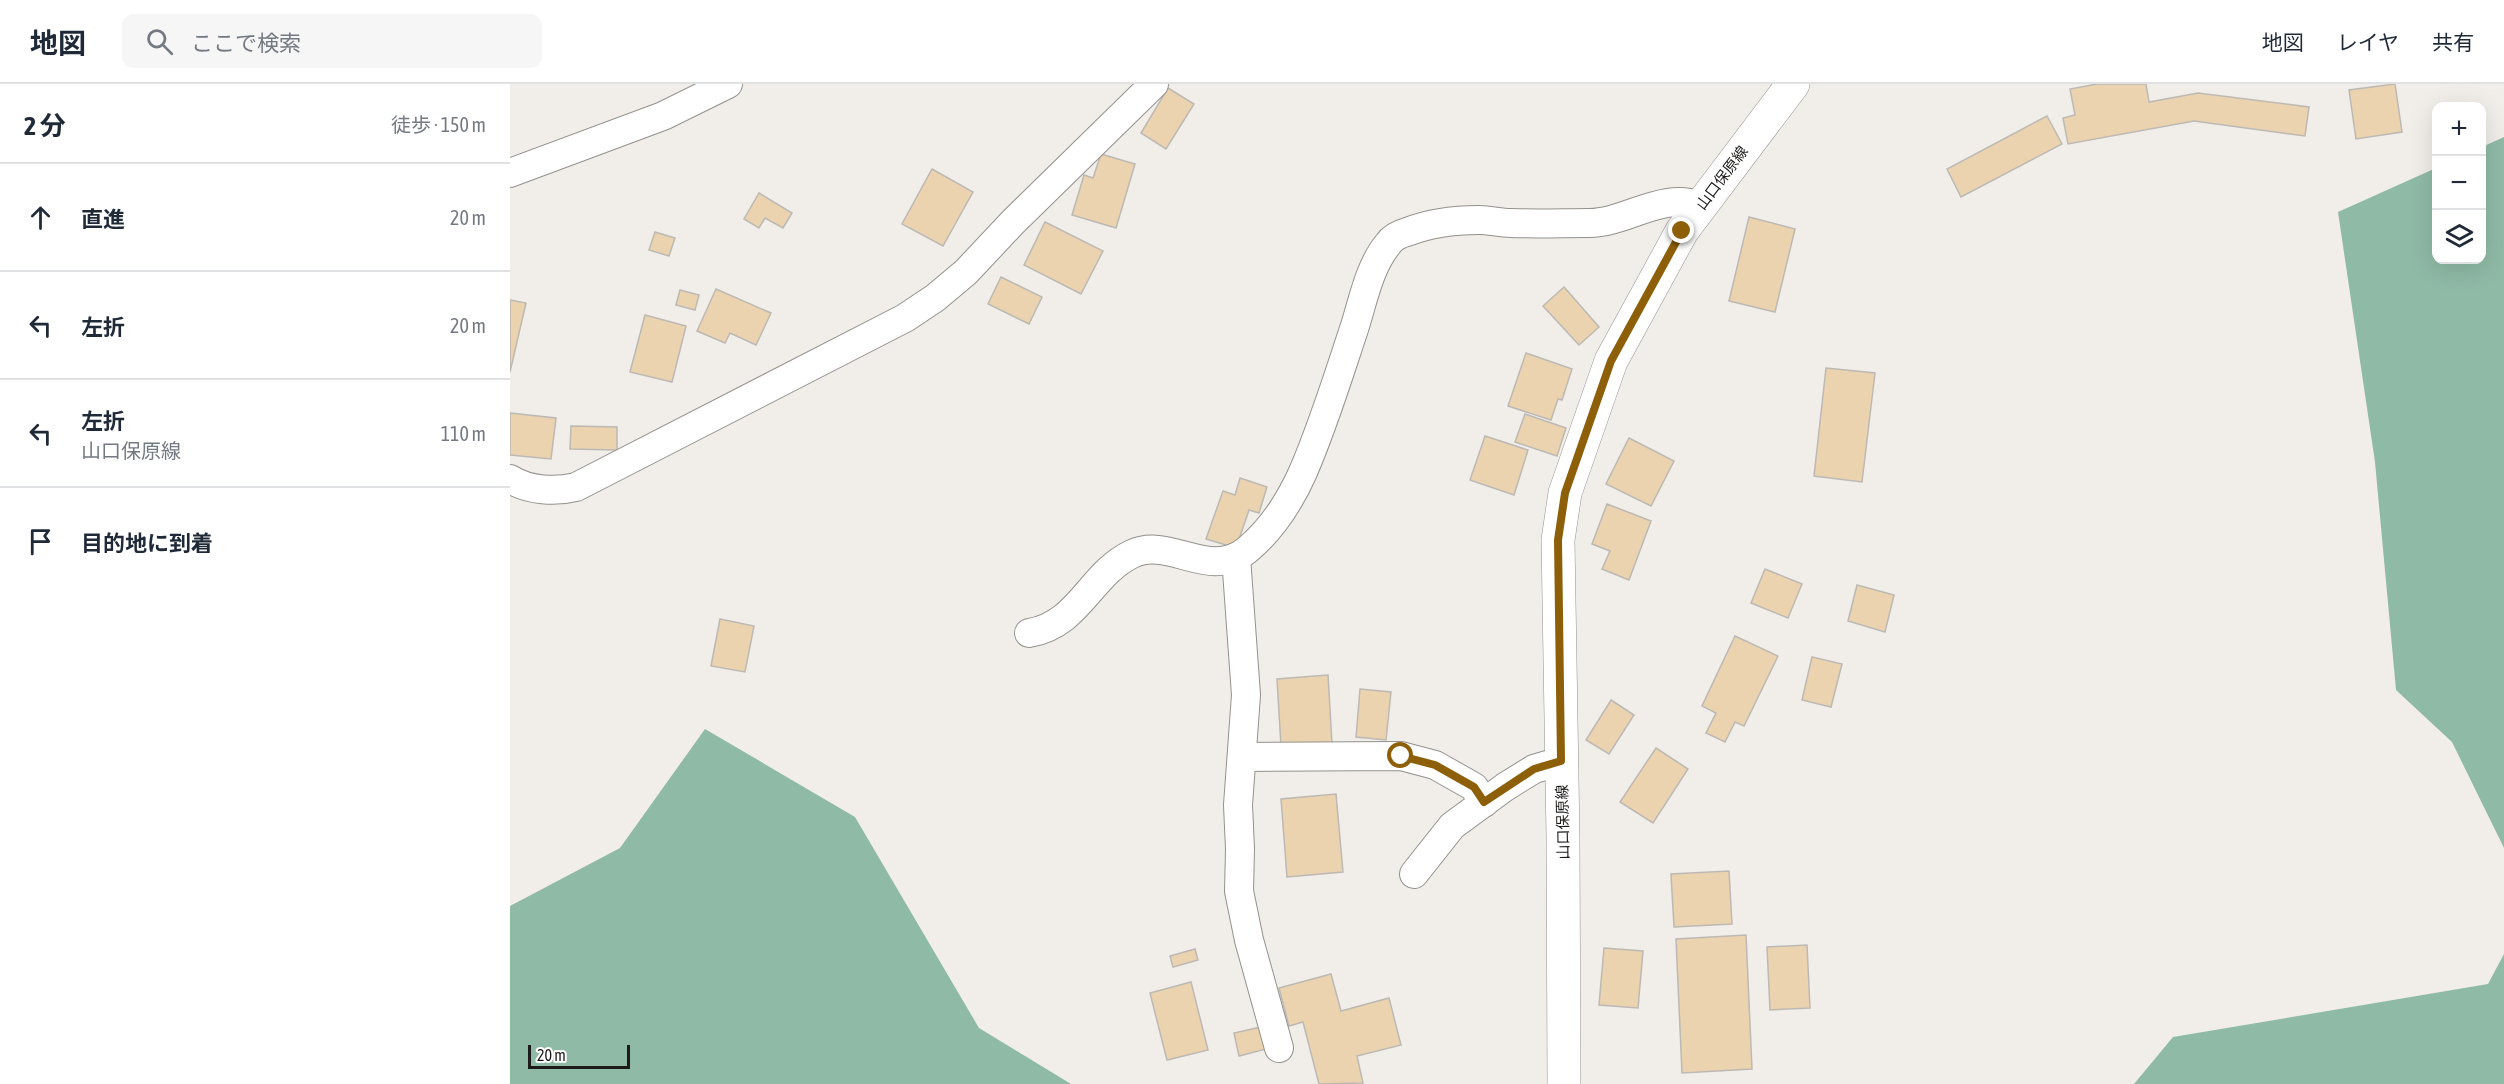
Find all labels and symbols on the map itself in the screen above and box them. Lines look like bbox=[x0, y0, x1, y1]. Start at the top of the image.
street label: 山口保原線 bbox=[1692, 143, 1751, 213]
route end bbox=[1668, 217, 1694, 243]
route start bbox=[1387, 742, 1413, 768]
street label: 山口保原線 bbox=[1553, 784, 1572, 860]
scale bar bbox=[528, 1042, 630, 1070]

